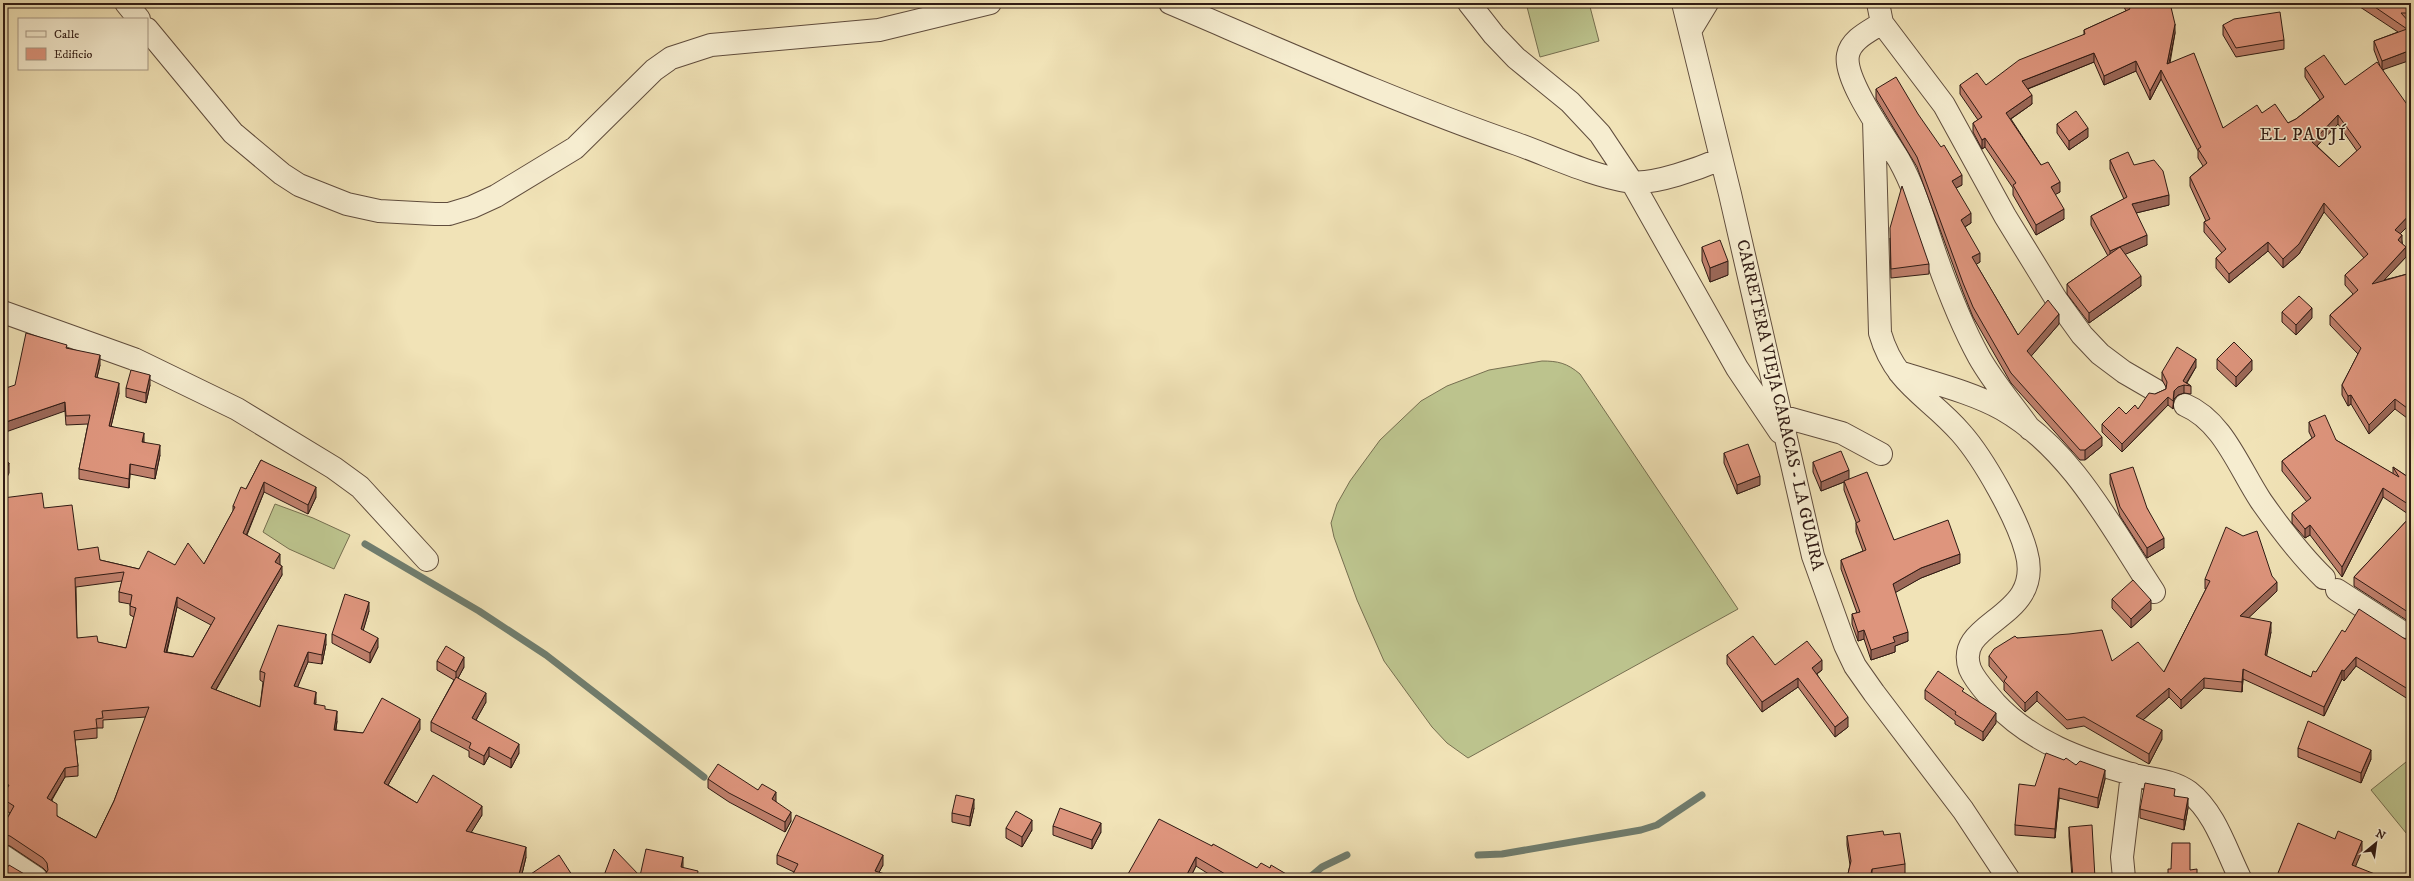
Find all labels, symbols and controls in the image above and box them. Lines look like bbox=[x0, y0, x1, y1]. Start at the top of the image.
legend bbox=[18, 18, 148, 70]
text: Calle bbox=[54, 27, 79, 42]
text: Edificio bbox=[54, 47, 93, 62]
district label: EL PAUJÍ bbox=[2259, 123, 2347, 146]
street label: CARRETERA VIEJA CARACAS - LA GUAIRA bbox=[1731, 237, 1829, 573]
north arrow bbox=[2356, 823, 2396, 863]
text: N bbox=[2373, 827, 2388, 843]

